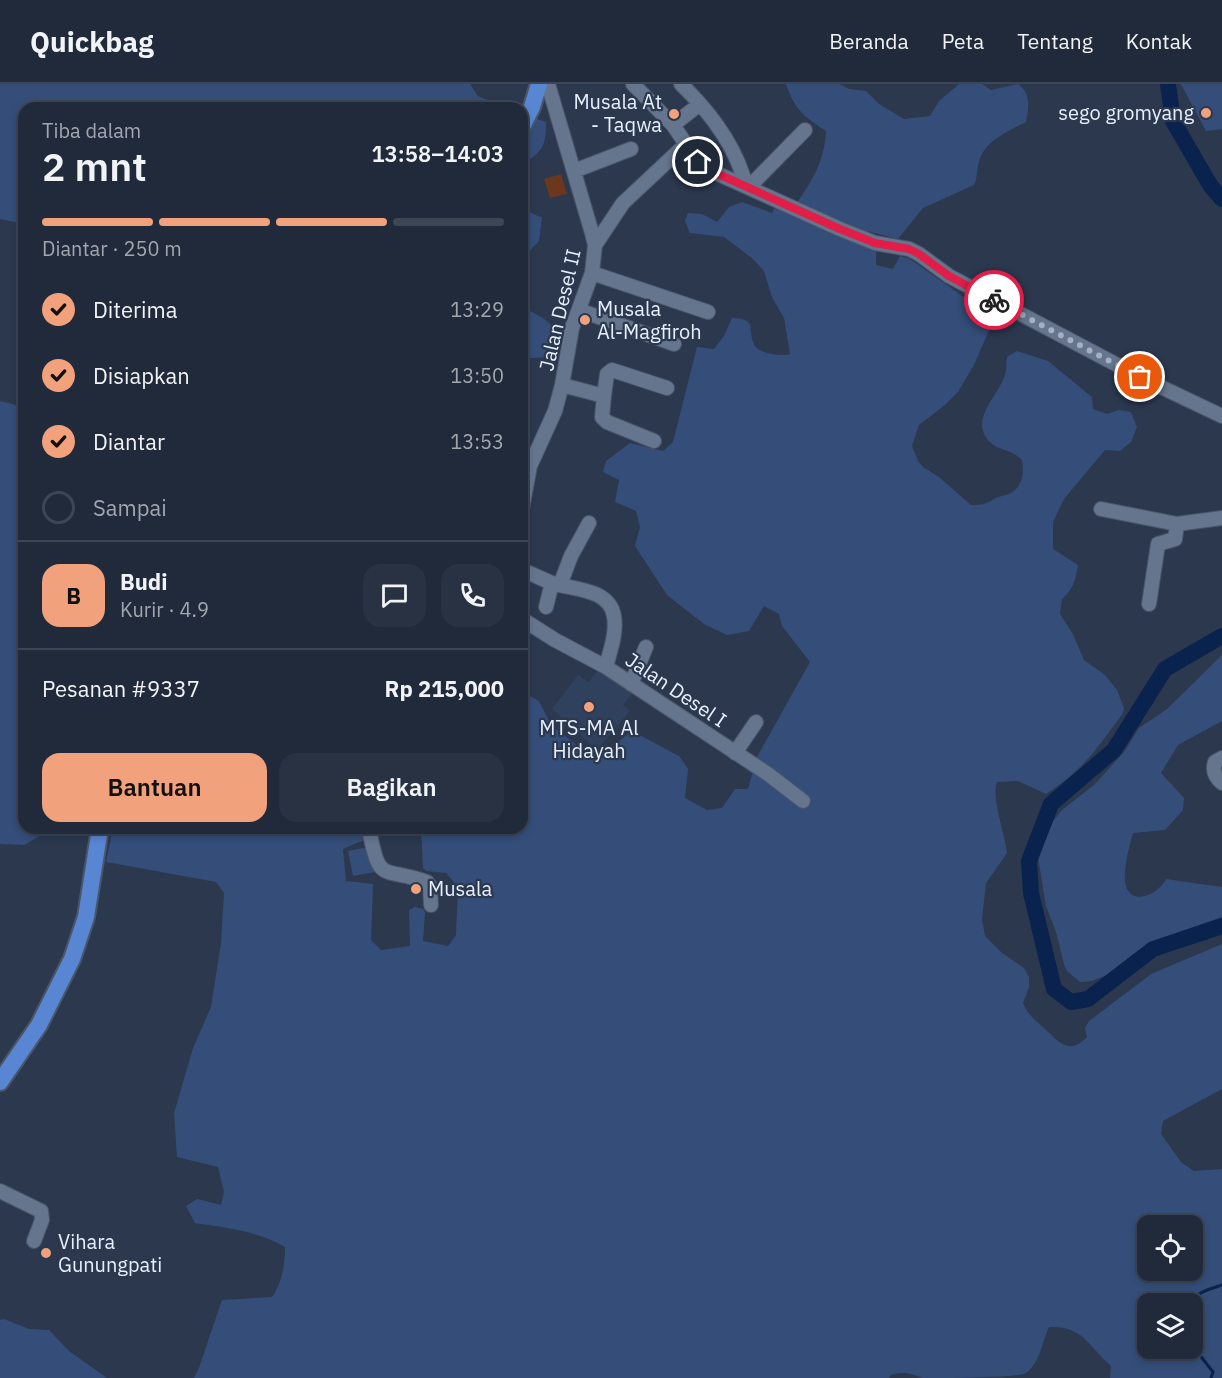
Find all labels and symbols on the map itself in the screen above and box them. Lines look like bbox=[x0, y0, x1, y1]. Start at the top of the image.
place label: Musala At - Taqwa bbox=[573, 88, 662, 138]
place label: sego gromyang bbox=[1058, 99, 1194, 126]
marker: sego gromyang bbox=[1199, 106, 1213, 120]
marker: Musala At - Taqwa bbox=[667, 107, 681, 121]
pin bbox=[672, 136, 723, 187]
street label: Jalan Desel II bbox=[532, 246, 587, 374]
courier bbox=[964, 270, 1024, 330]
place label: Musala Al-Magfiroh bbox=[597, 295, 702, 345]
marker: Musala Al-Magfiroh bbox=[578, 313, 592, 327]
pin bbox=[1114, 351, 1165, 402]
street label: Jalan Desel I bbox=[620, 646, 732, 733]
marker: MTS-MA Al Hidayah bbox=[582, 700, 596, 714]
place label: MTS-MA Al Hidayah bbox=[539, 714, 639, 764]
place label: Musala bbox=[428, 875, 492, 902]
marker: Musala bbox=[409, 882, 423, 896]
place label: Vihara Gunungpati bbox=[58, 1228, 162, 1278]
marker: Vihara Gunungpati bbox=[39, 1246, 53, 1260]

